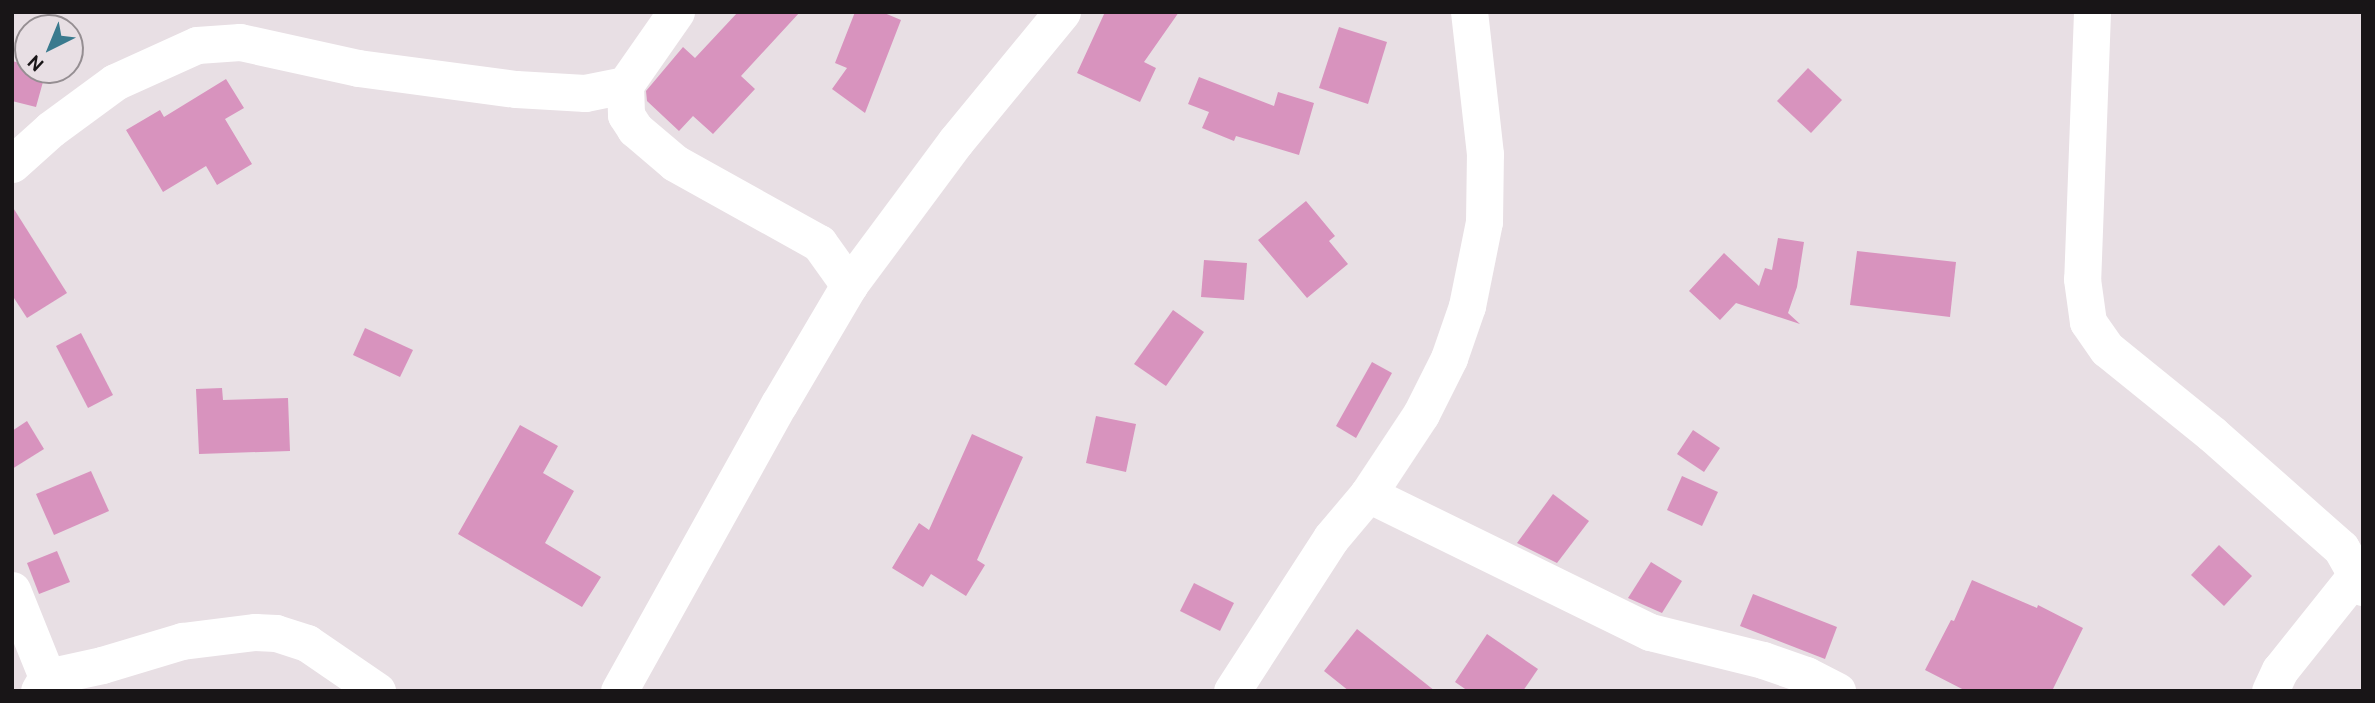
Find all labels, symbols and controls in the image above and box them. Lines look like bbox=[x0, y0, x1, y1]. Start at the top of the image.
north arrow bbox=[14, 14, 84, 84]
text: N bbox=[23, 50, 48, 76]

